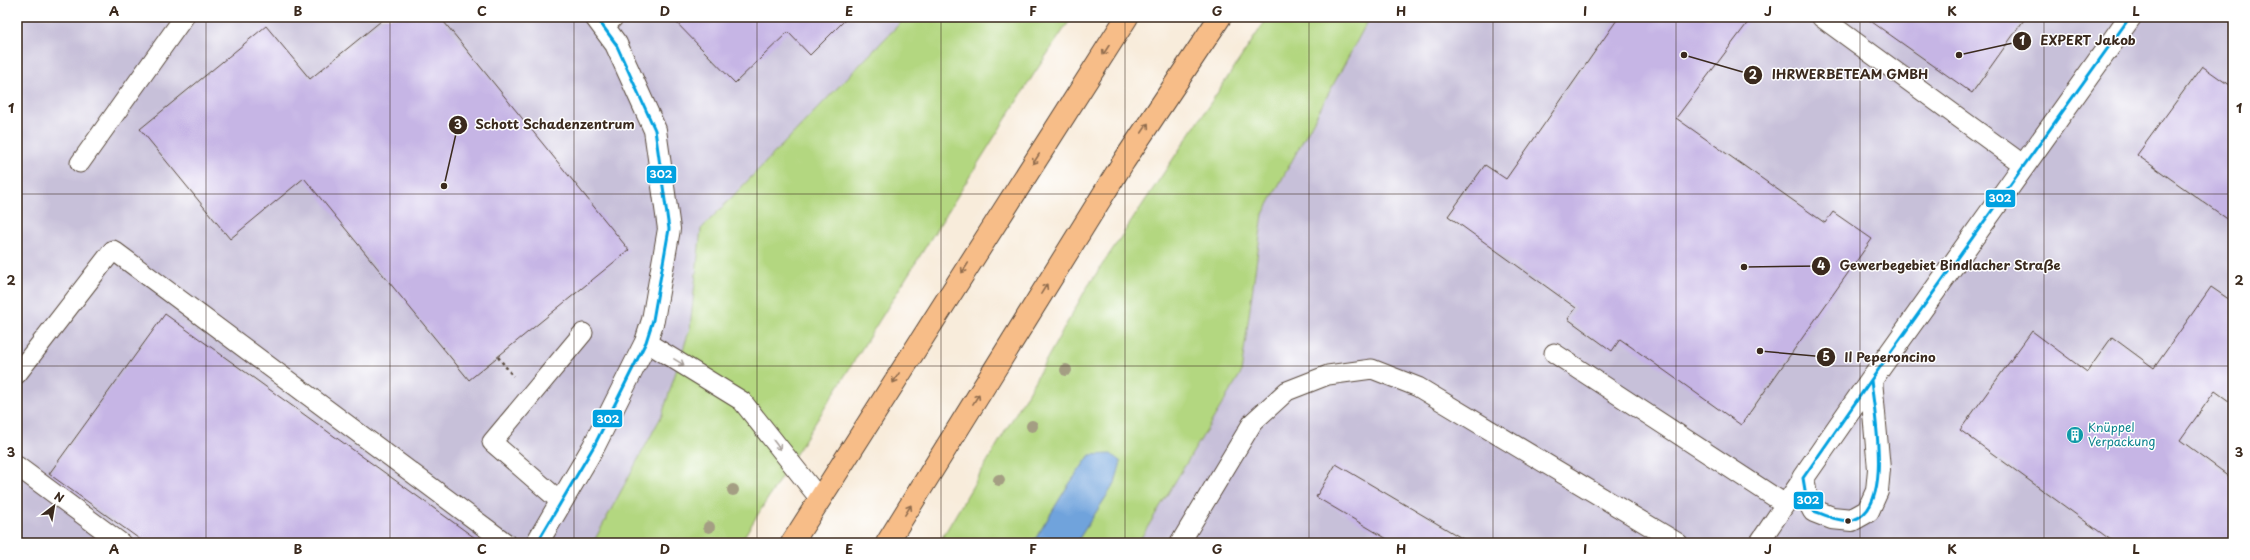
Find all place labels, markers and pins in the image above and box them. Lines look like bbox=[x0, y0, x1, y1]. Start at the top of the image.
callout: EXPERT Jakob bbox=[2012, 28, 2145, 53]
callout: IHRWERBETEAM GMBH bbox=[1743, 62, 1936, 87]
callout: Schott Schadenzentrum bbox=[448, 112, 642, 137]
callout: Gewerbegebiet Bindlacher Straße bbox=[1811, 253, 2069, 278]
callout: Il Peperoncino bbox=[1816, 345, 1944, 370]
place label: Knüppel Verpackung bbox=[2088, 418, 2155, 450]
building icon: Knüppel Verpackung bbox=[2065, 425, 2085, 445]
unlabelled marker bbox=[1843, 516, 1853, 526]

